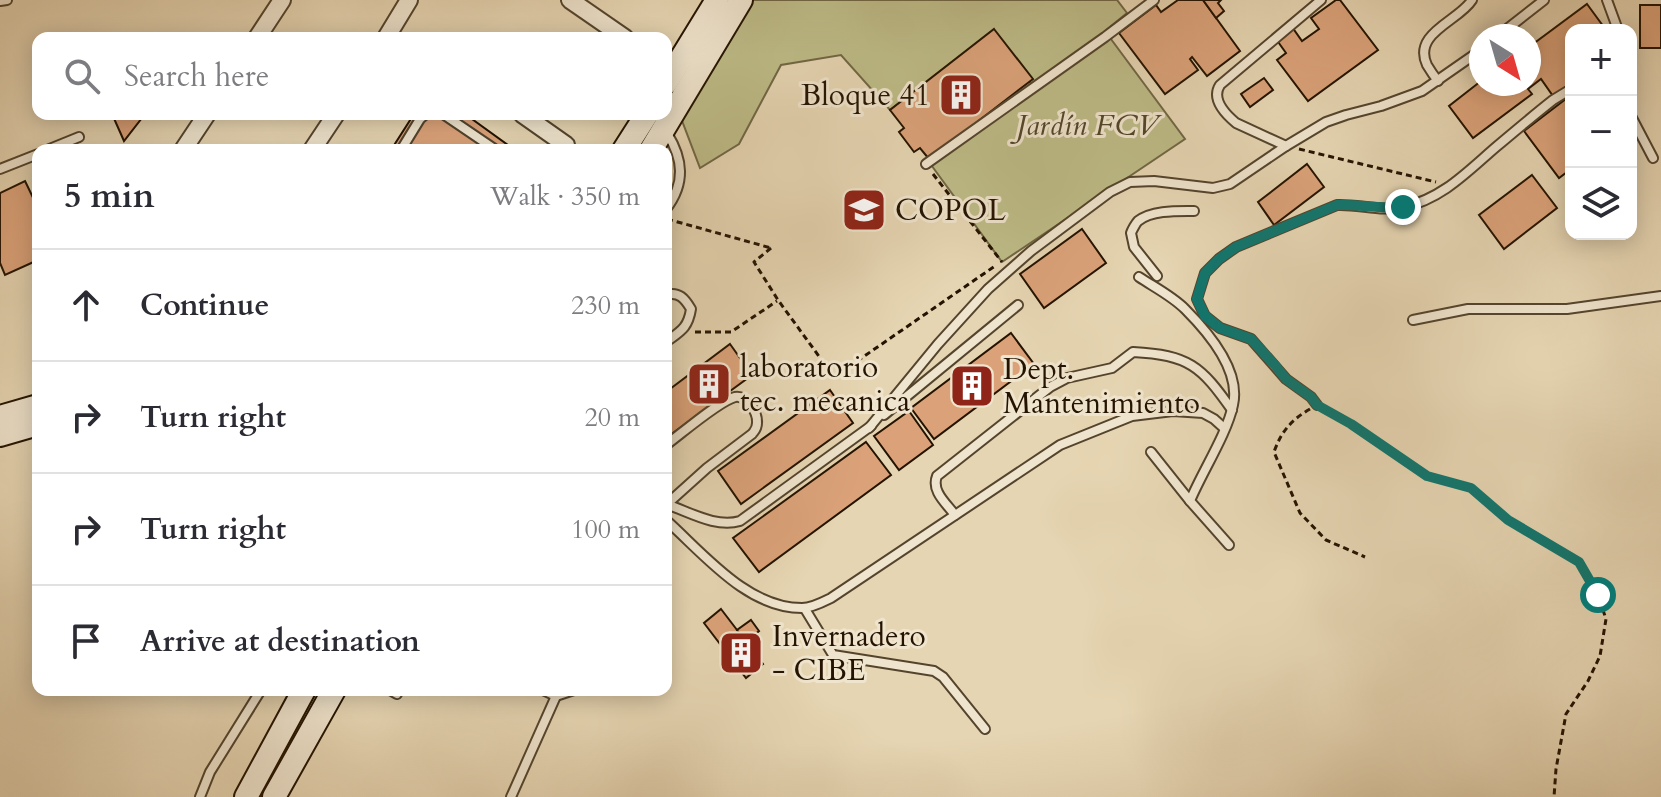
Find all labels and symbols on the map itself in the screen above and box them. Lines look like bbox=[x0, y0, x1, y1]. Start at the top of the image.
north arrow bbox=[1469, 24, 1541, 96]
building icon: Bloque 41 bbox=[937, 71, 985, 119]
place label: Bloque 41 bbox=[801, 75, 930, 116]
park label: Jardín FCV bbox=[1009, 105, 1162, 146]
school or university icon: COPOL bbox=[840, 186, 888, 234]
route end bbox=[1385, 189, 1421, 225]
place label: COPOL bbox=[895, 190, 1007, 231]
place label: laboratorio tec. mecanica bbox=[740, 347, 910, 422]
place label: Dept. Mantenimiento bbox=[1003, 349, 1200, 424]
building icon: laboratorio tec. mecanica bbox=[685, 360, 733, 408]
building icon: Dept. Mantenimiento bbox=[948, 362, 996, 410]
route start bbox=[1580, 577, 1616, 613]
place label: Invernadero - CIBE bbox=[772, 616, 926, 691]
building icon: Invernadero - CIBE bbox=[717, 629, 765, 677]

